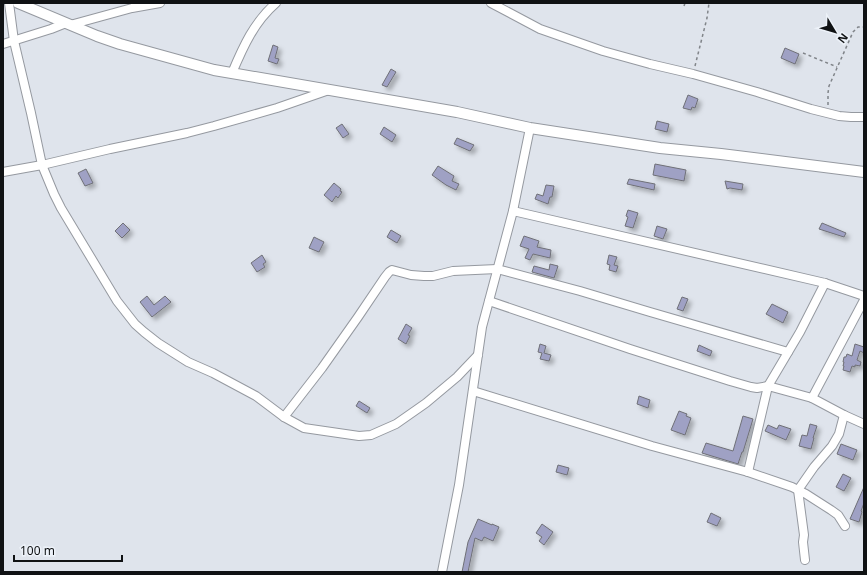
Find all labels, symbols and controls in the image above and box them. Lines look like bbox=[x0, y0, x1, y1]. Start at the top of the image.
north arrow bbox=[815, 12, 855, 52]
text: N bbox=[835, 30, 852, 47]
scale bar bbox=[14, 537, 122, 563]
text: 100 m bbox=[20, 542, 55, 559]

